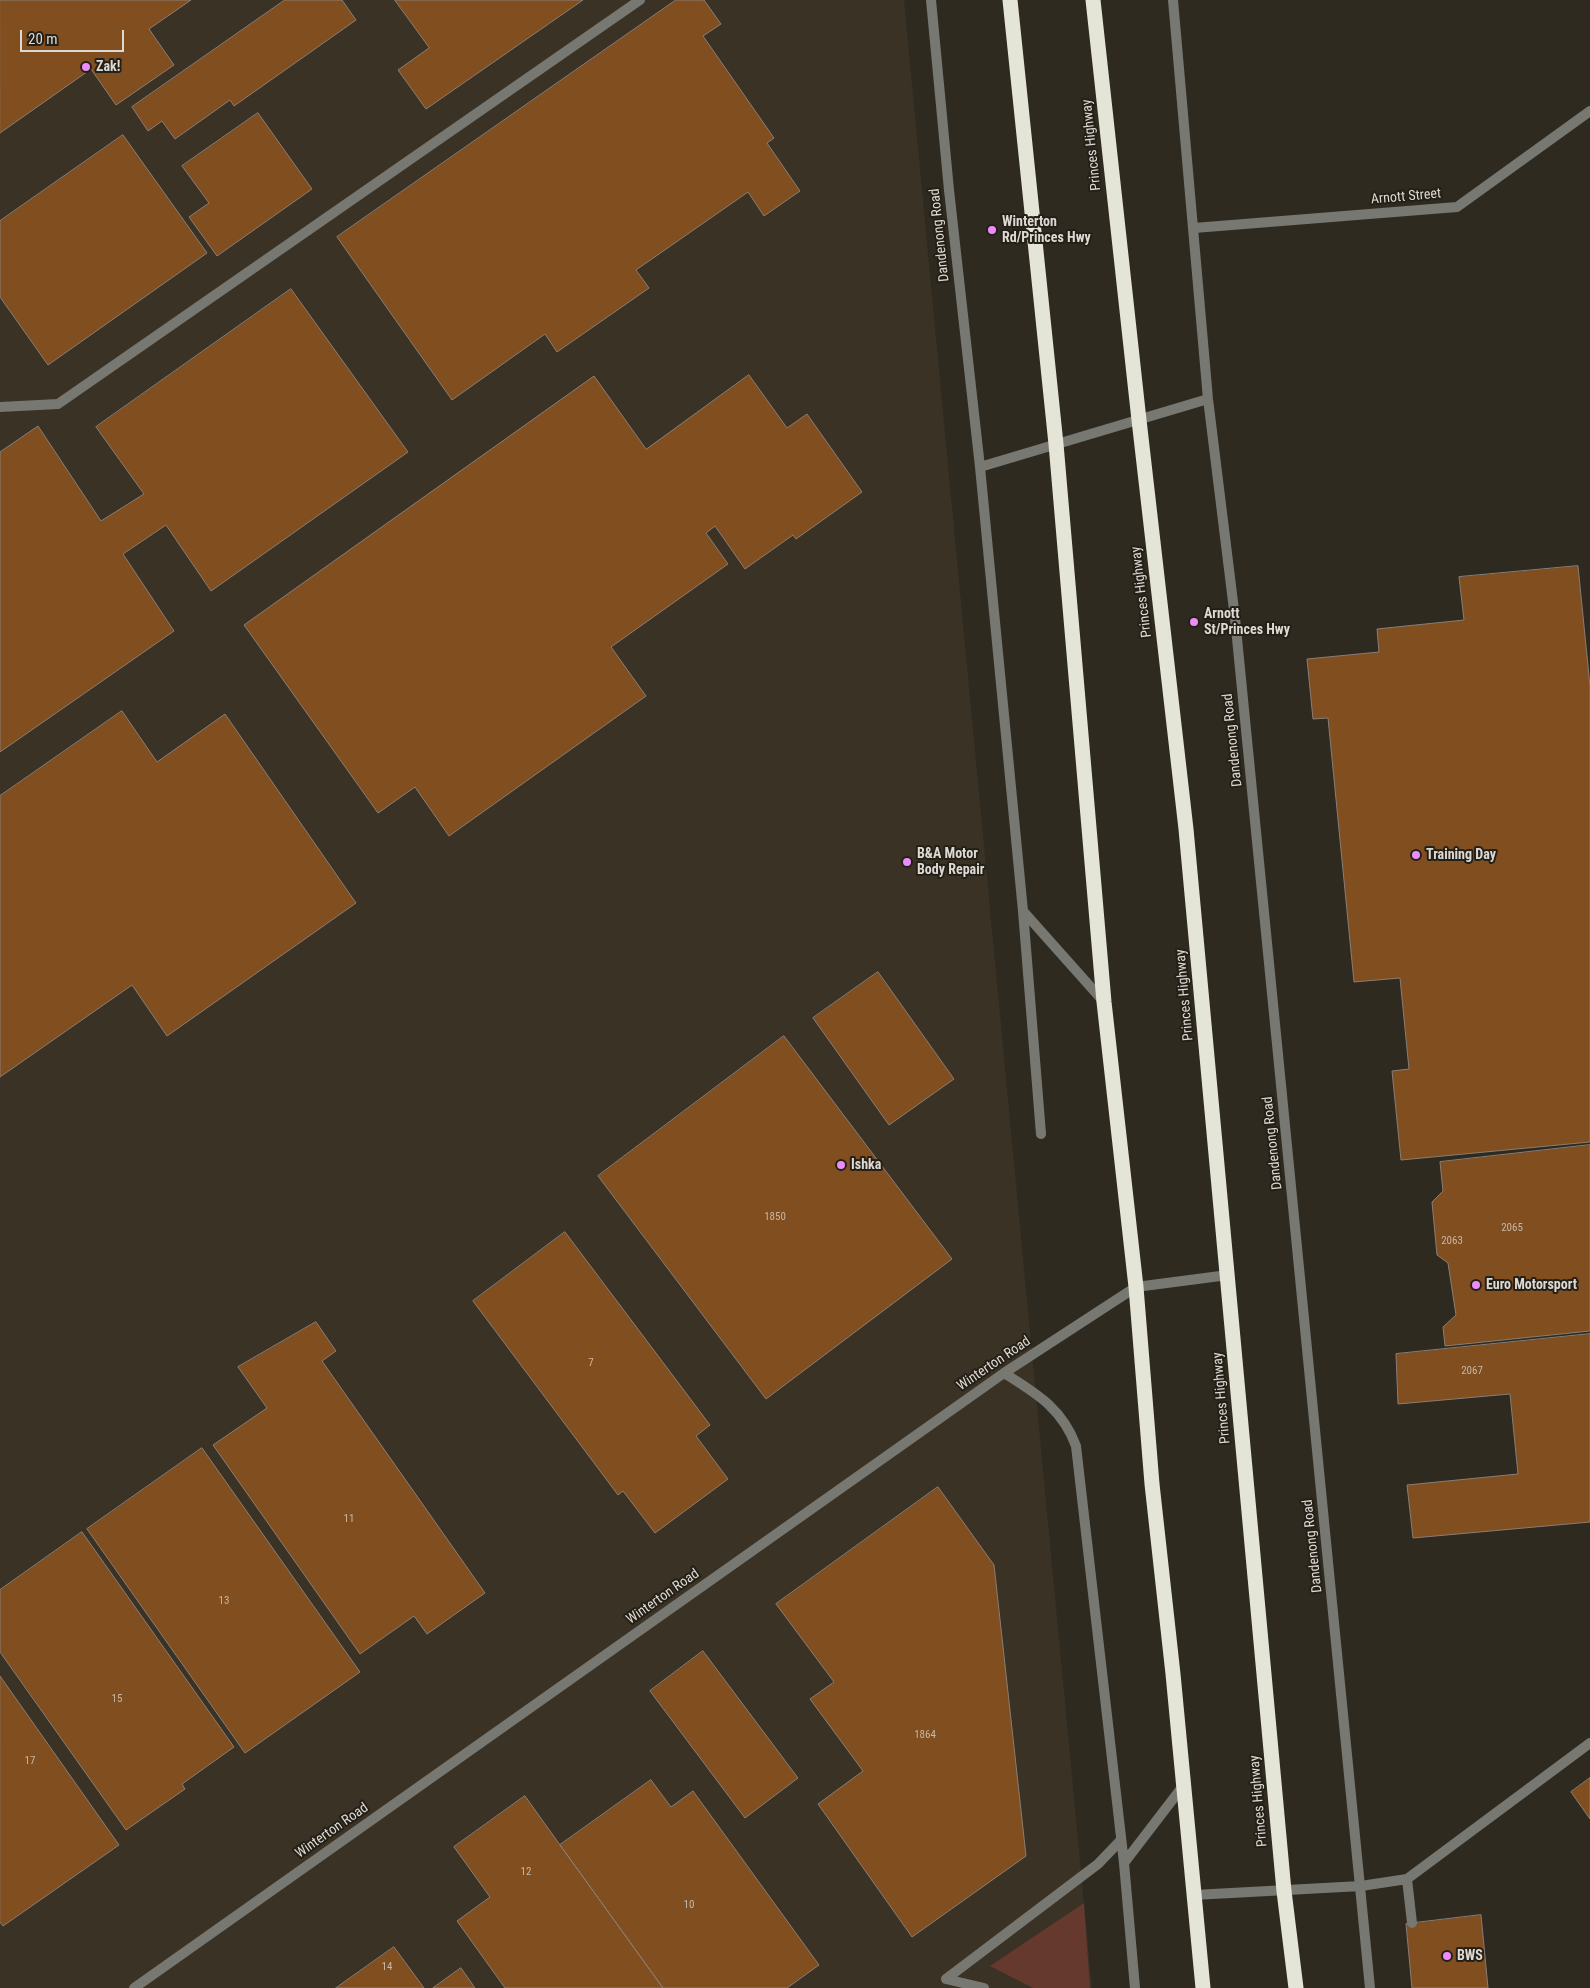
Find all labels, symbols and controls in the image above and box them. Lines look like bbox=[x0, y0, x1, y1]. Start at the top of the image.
scale bar bbox=[22, 20, 126, 52]
text: 20 m bbox=[28, 30, 58, 48]
place label: Zak! bbox=[96, 59, 120, 75]
marker: Zak! bbox=[80, 61, 92, 73]
street label: Princes Highway bbox=[1079, 99, 1105, 191]
street label: Arnott Street bbox=[1370, 186, 1442, 208]
street label: Dandenong Road bbox=[927, 187, 953, 283]
place label: Winterton Rd/Princes Hwy bbox=[1002, 214, 1091, 246]
marker: Winterton Rd/Princes Hwy bbox=[986, 224, 998, 236]
street label: Princes Highway bbox=[1128, 545, 1156, 639]
place label: Arnott St/Princes Hwy bbox=[1204, 606, 1290, 638]
marker: Arnott St/Princes Hwy bbox=[1188, 616, 1200, 628]
street label: Dandenong Road bbox=[1220, 692, 1246, 788]
place label: B&A Motor Body Repair bbox=[917, 846, 984, 879]
place label: Training Day bbox=[1426, 847, 1496, 863]
marker: Training Day bbox=[1410, 849, 1422, 861]
marker: B&A Motor Body Repair bbox=[901, 856, 913, 868]
street label: Princes Highway bbox=[1173, 949, 1197, 1041]
street label: Dandenong Road bbox=[1260, 1095, 1286, 1191]
place label: Ishka bbox=[851, 1157, 881, 1173]
marker: Ishka bbox=[835, 1159, 847, 1171]
house number: 1850 bbox=[764, 1210, 786, 1224]
house number: 2065 bbox=[1501, 1221, 1523, 1235]
house number: 2063 bbox=[1441, 1234, 1463, 1248]
place label: Euro Motorsport bbox=[1486, 1277, 1577, 1293]
marker: Euro Motorsport bbox=[1470, 1279, 1482, 1291]
street label: Winterton Road bbox=[954, 1333, 1034, 1395]
street label: Princes Highway bbox=[1210, 1352, 1234, 1444]
house number: 7 bbox=[588, 1356, 594, 1370]
house number: 2067 bbox=[1461, 1364, 1483, 1378]
street label: Dandenong Road bbox=[1300, 1498, 1326, 1594]
house number: 11 bbox=[344, 1512, 354, 1526]
street label: Winterton Road bbox=[623, 1566, 703, 1628]
house number: 13 bbox=[219, 1594, 229, 1608]
house number: 15 bbox=[112, 1692, 122, 1706]
house number: 1864 bbox=[914, 1728, 936, 1742]
house number: 17 bbox=[25, 1754, 35, 1768]
street label: Princes Highway bbox=[1247, 1755, 1271, 1847]
street label: Winterton Road bbox=[292, 1800, 372, 1862]
house number: 12 bbox=[521, 1865, 531, 1879]
house number: 10 bbox=[684, 1898, 694, 1912]
place label: BWS bbox=[1457, 1948, 1483, 1964]
marker: BWS bbox=[1441, 1950, 1453, 1962]
house number: 14 bbox=[382, 1960, 392, 1974]

